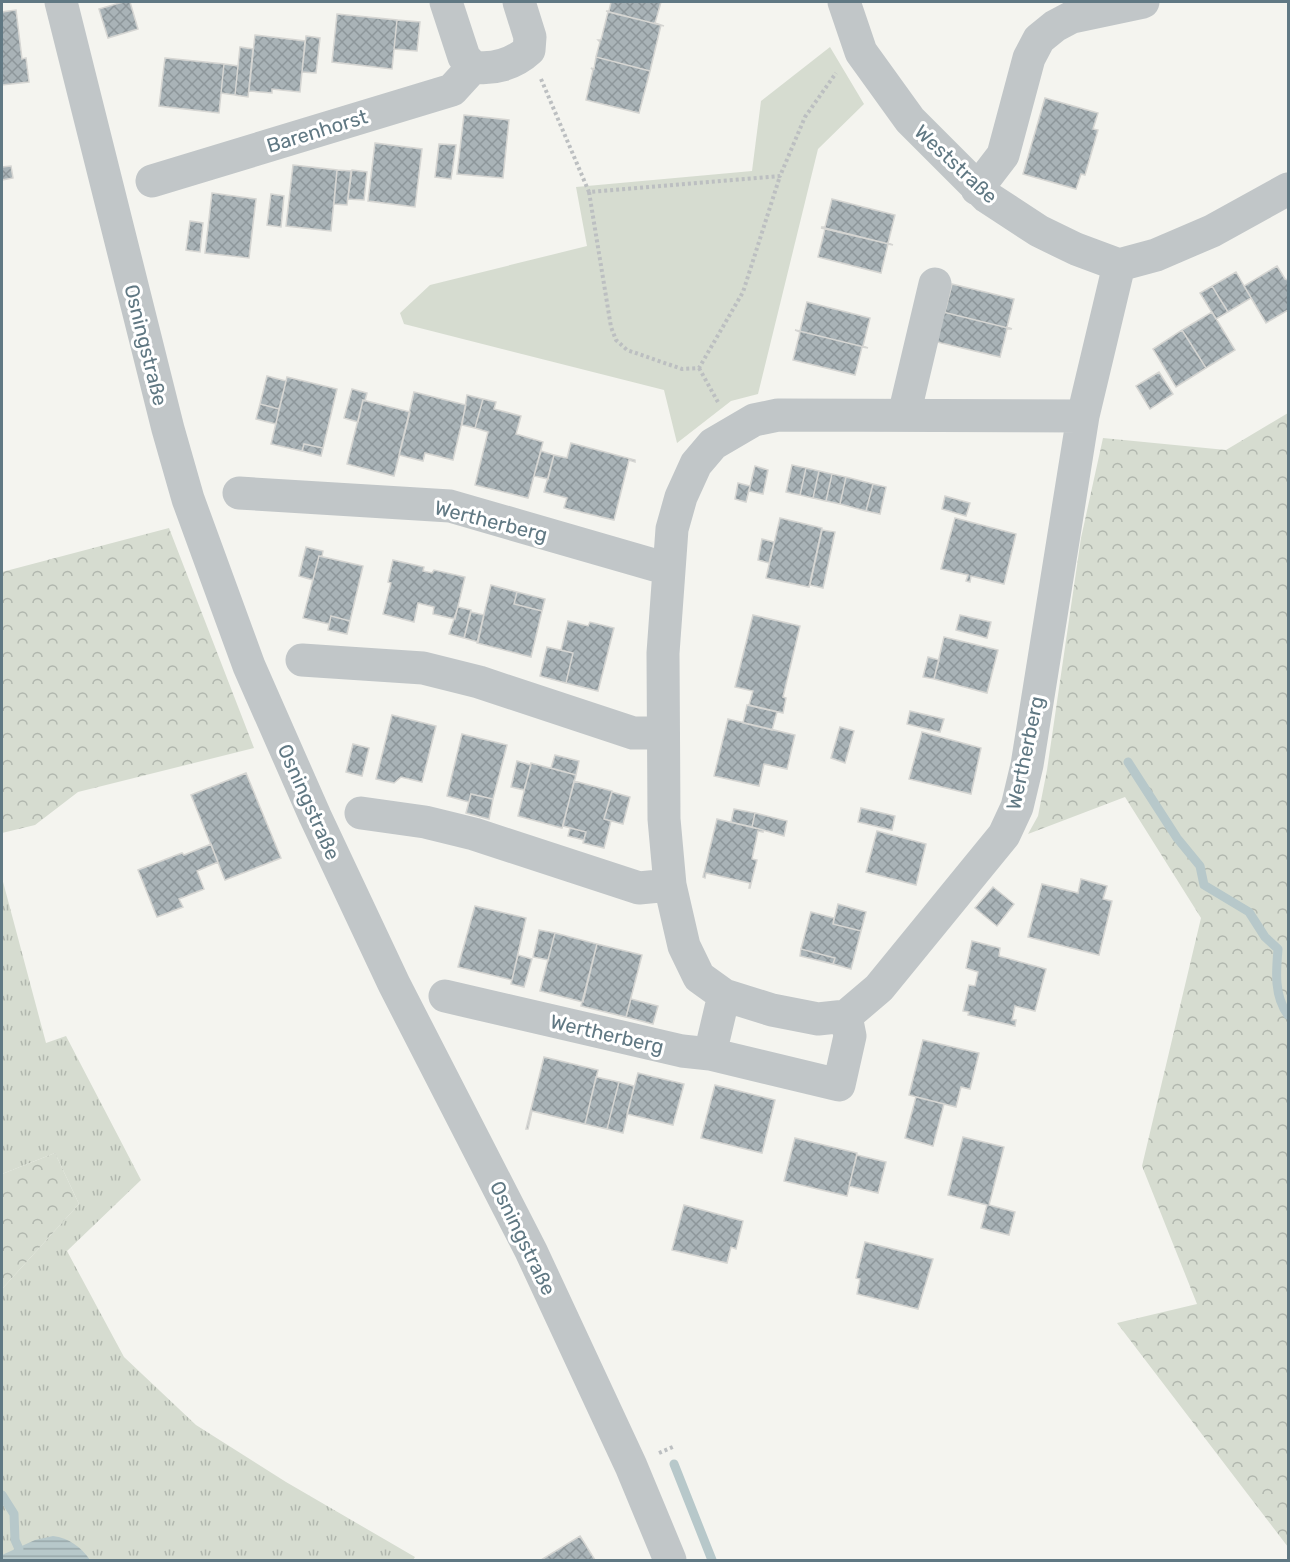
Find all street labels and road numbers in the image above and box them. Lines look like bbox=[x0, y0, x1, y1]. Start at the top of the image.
street label: Barenhorst bbox=[264, 104, 371, 158]
street label: Weststraße bbox=[910, 120, 1002, 208]
street label: Osningstraße bbox=[119, 282, 173, 408]
street label: Wertherberg bbox=[432, 495, 550, 547]
street label: Wertherberg bbox=[1001, 694, 1049, 812]
street label: Osningstraße bbox=[273, 740, 345, 864]
street label: Wertherberg bbox=[548, 1009, 666, 1059]
street label: Osningstraße bbox=[485, 1177, 561, 1299]

